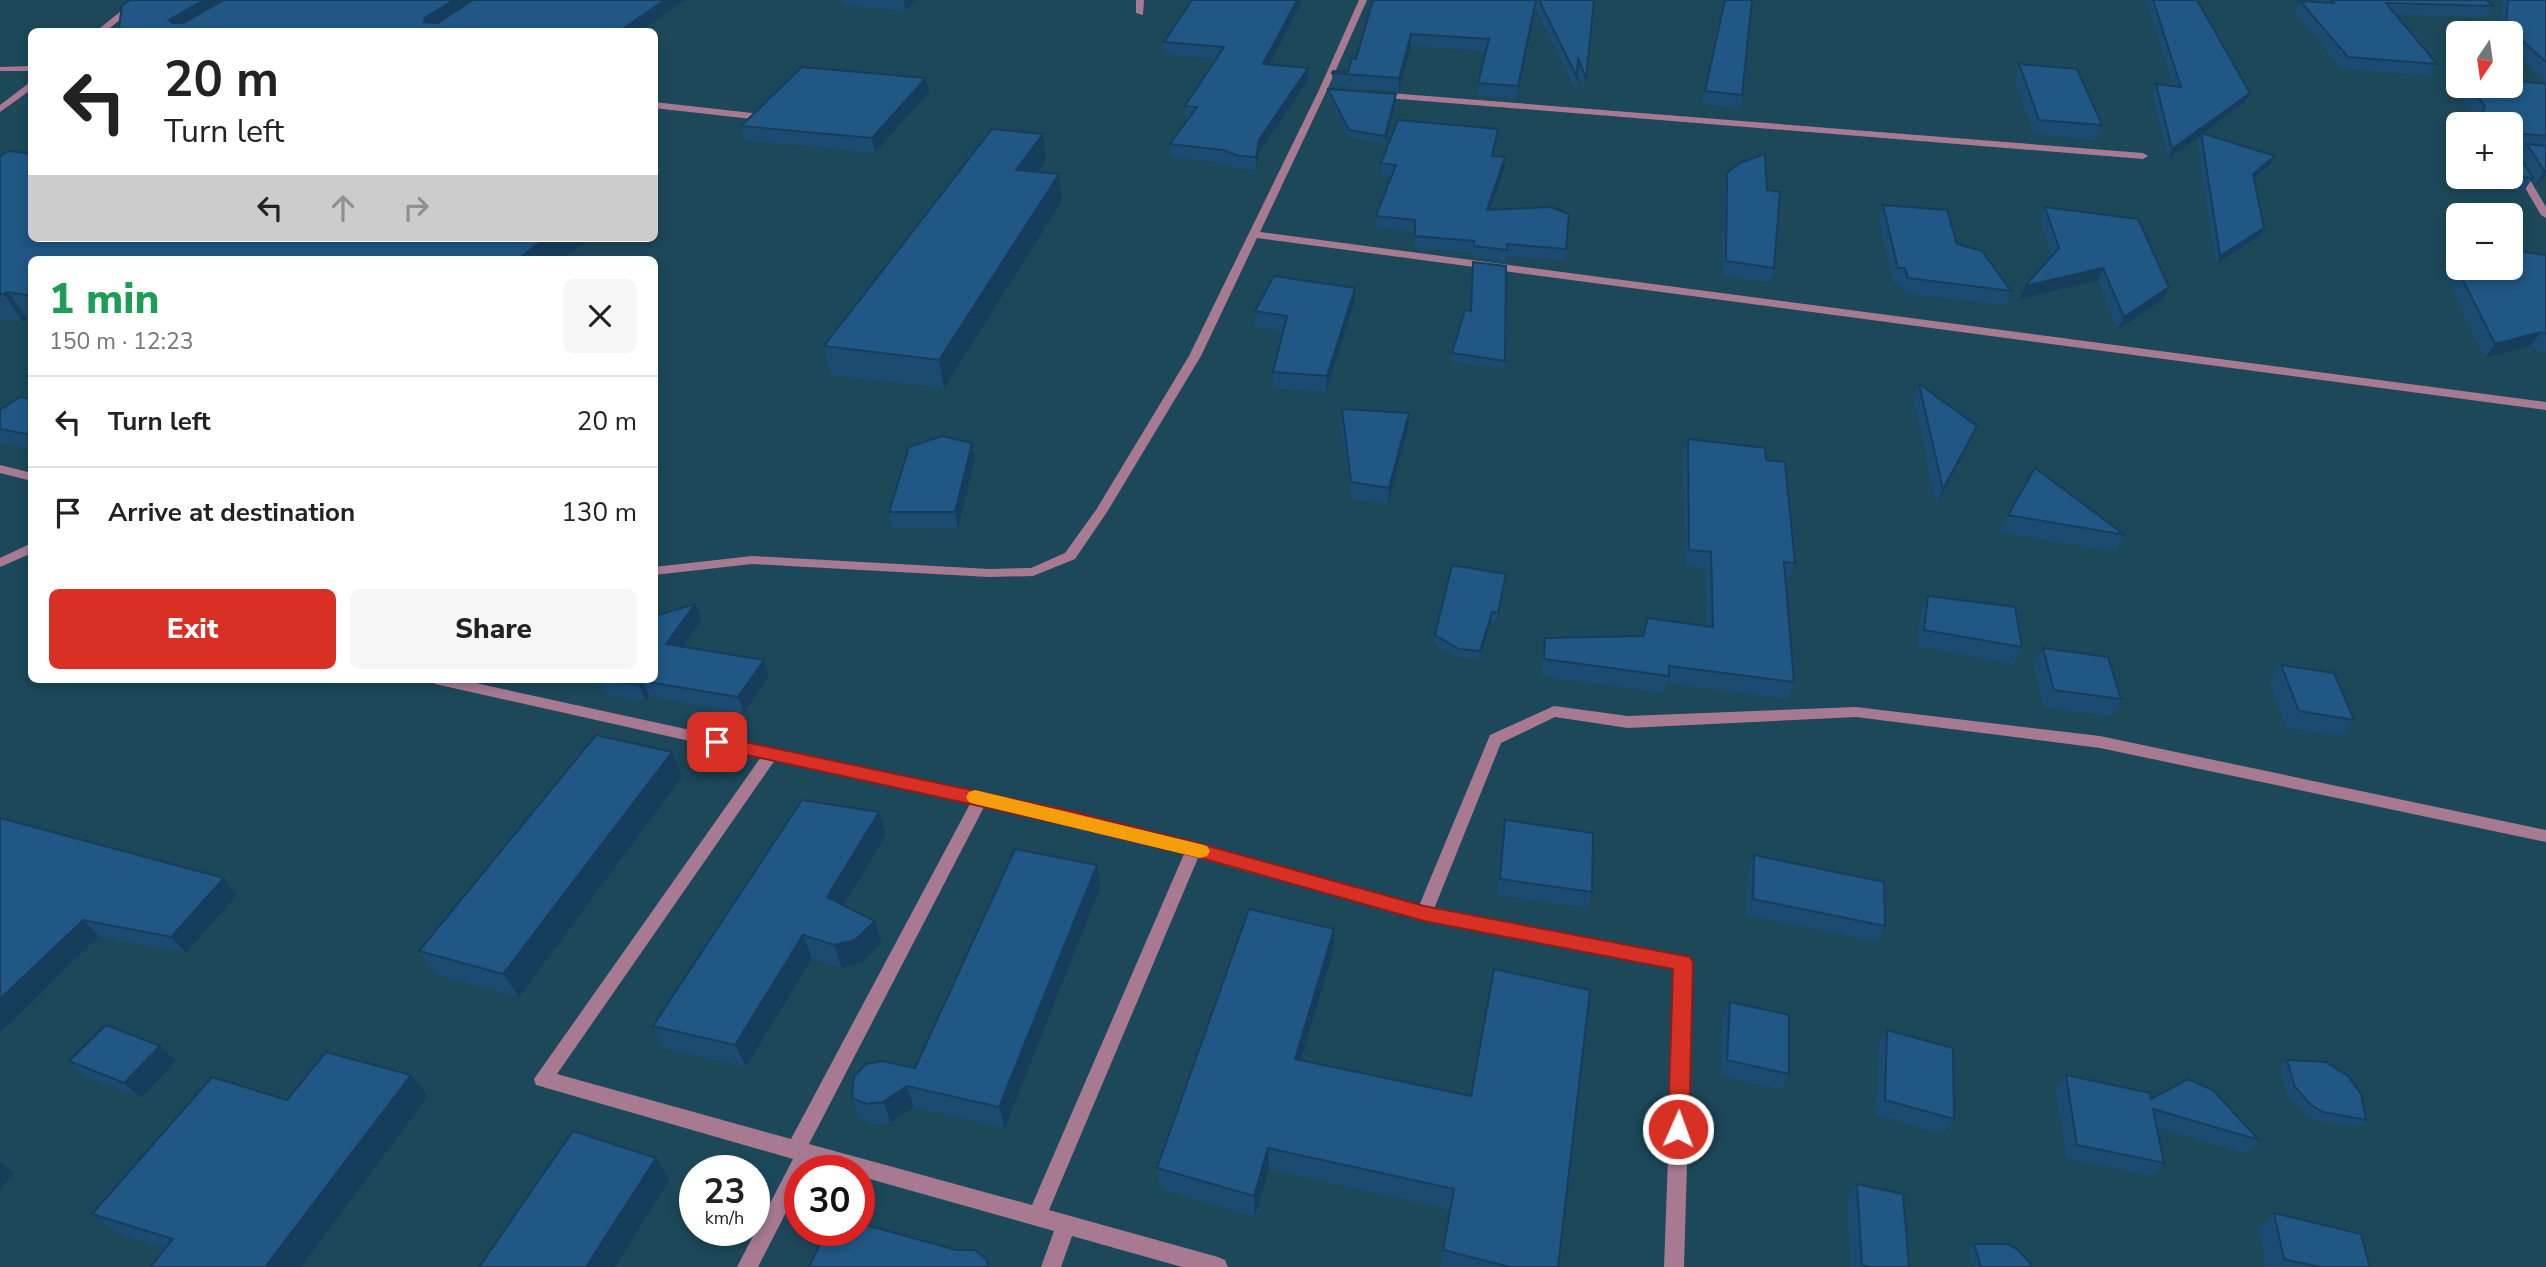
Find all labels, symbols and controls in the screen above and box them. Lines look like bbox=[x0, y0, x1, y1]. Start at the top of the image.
north arrow bbox=[2446, 21, 2524, 98]
map controls bbox=[2446, 21, 2523, 280]
text: 20 m bbox=[164, 46, 279, 113]
icon: left bbox=[49, 56, 140, 147]
text: Turn left bbox=[164, 110, 284, 153]
button: + bbox=[2446, 112, 2523, 189]
icon: left bbox=[251, 189, 289, 227]
icon: ahead bbox=[324, 189, 362, 227]
icon: right bbox=[397, 189, 435, 227]
button: − bbox=[2446, 203, 2523, 280]
text: 1 min bbox=[49, 271, 159, 328]
button: close bbox=[563, 279, 637, 353]
text: 150 m · 12:23 bbox=[49, 326, 194, 357]
icon: left bbox=[49, 403, 87, 441]
text: Turn left bbox=[108, 404, 211, 439]
text: 20 m bbox=[577, 404, 637, 439]
icon: arrive bbox=[49, 494, 87, 532]
text: Arrive at destination bbox=[108, 495, 355, 530]
text: 130 m bbox=[561, 495, 637, 530]
button: Exit bbox=[49, 589, 336, 669]
button: Share bbox=[350, 589, 637, 669]
pin bbox=[687, 712, 747, 772]
icon: arrive bbox=[698, 723, 736, 761]
position arrow bbox=[1641, 1092, 1715, 1166]
speed limit sign: 30 bbox=[784, 1155, 875, 1246]
text: 23 bbox=[703, 1168, 746, 1215]
text: km/h bbox=[705, 1206, 744, 1230]

